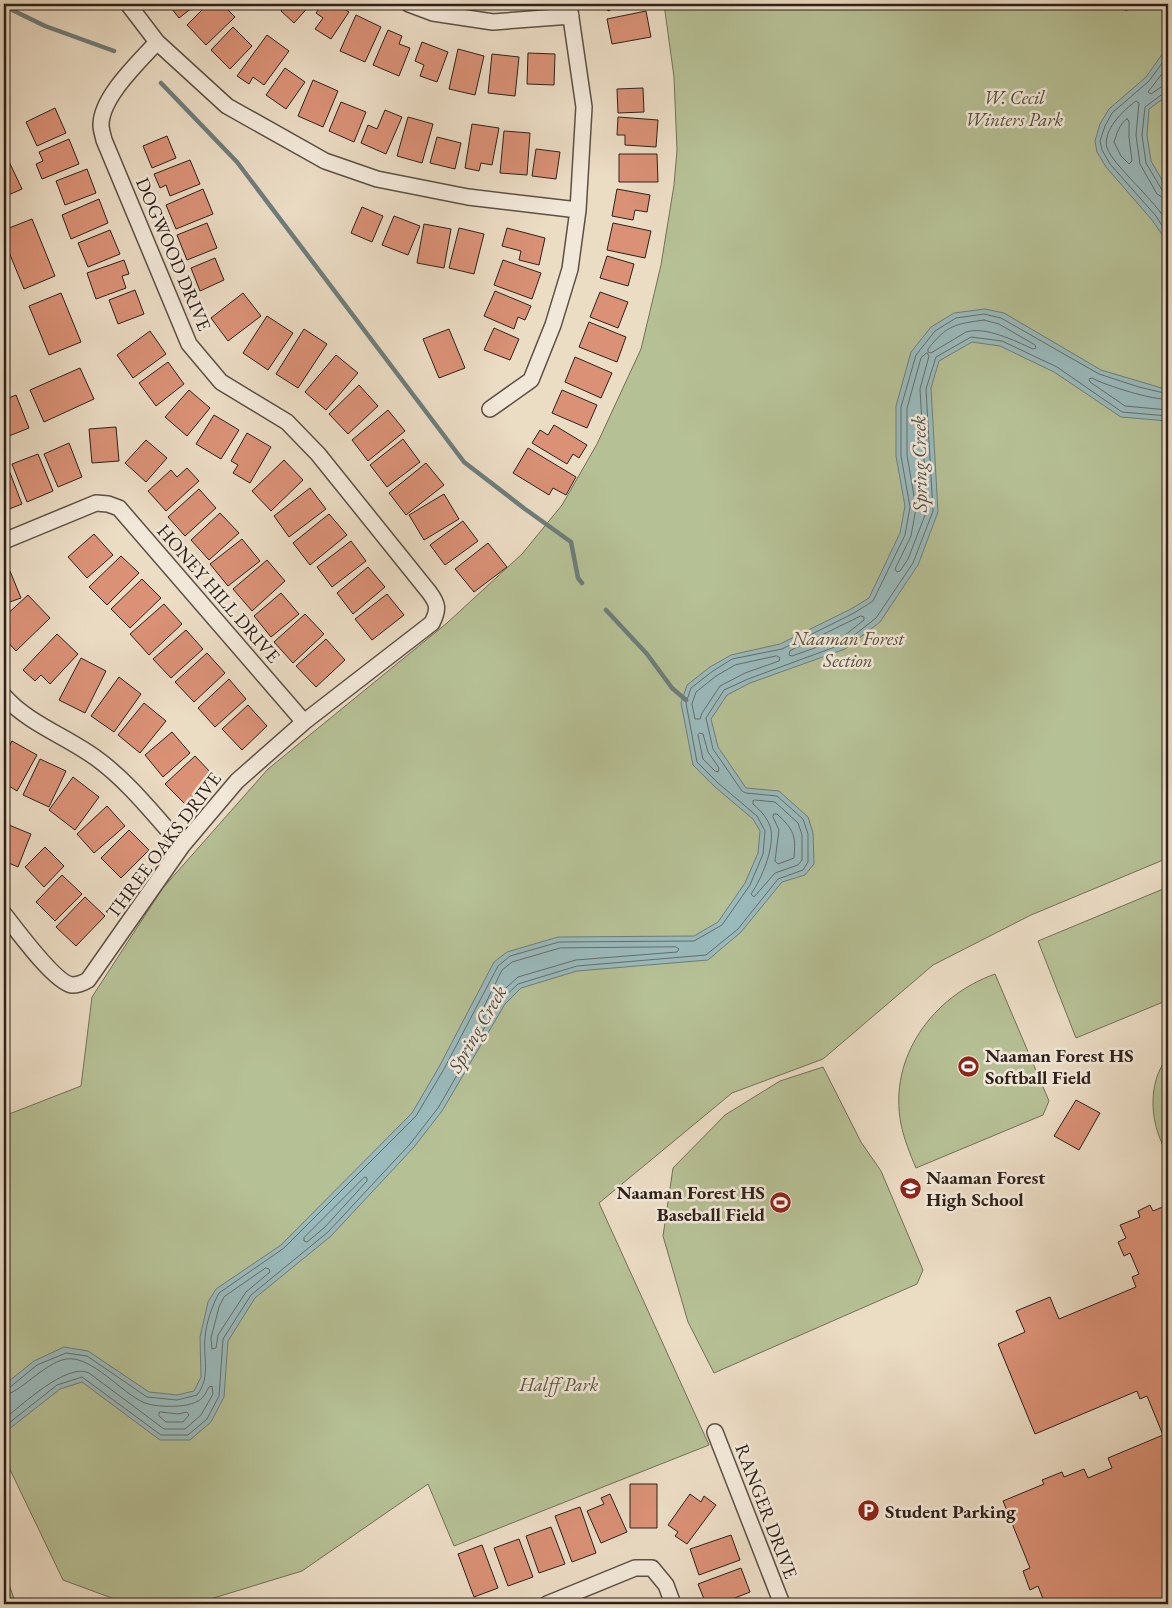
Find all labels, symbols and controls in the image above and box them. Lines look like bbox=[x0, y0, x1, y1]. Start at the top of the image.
park label: W. Cecil Winters Park bbox=[965, 85, 1063, 132]
street label: DOGWOOD DRIVE bbox=[130, 174, 217, 335]
water label: Spring Creek bbox=[905, 415, 933, 514]
street label: HONEY HILL DRIVE bbox=[151, 519, 286, 668]
park label: Naaman Forest Section bbox=[791, 626, 905, 673]
street label: THREE OAKS DRIVE bbox=[100, 767, 227, 924]
water label: Spring Creek bbox=[441, 981, 512, 1078]
place label: Naaman Forest HS Softball Field bbox=[985, 1043, 1134, 1090]
sports icon: Naaman Forest HS Softball Field bbox=[957, 1054, 981, 1078]
place label: Naaman Forest High School bbox=[926, 1165, 1046, 1212]
school or university icon: Naaman Forest High School bbox=[898, 1176, 922, 1200]
place label: Naaman Forest HS Baseball Field bbox=[616, 1180, 765, 1227]
sports icon: Naaman Forest HS Baseball Field bbox=[769, 1191, 793, 1215]
park label: Halff Park bbox=[519, 1372, 599, 1397]
street label: RANGER DRIVE bbox=[729, 1440, 804, 1582]
parking icon: Student Parking bbox=[857, 1499, 881, 1523]
place label: Student Parking bbox=[885, 1499, 1016, 1524]

